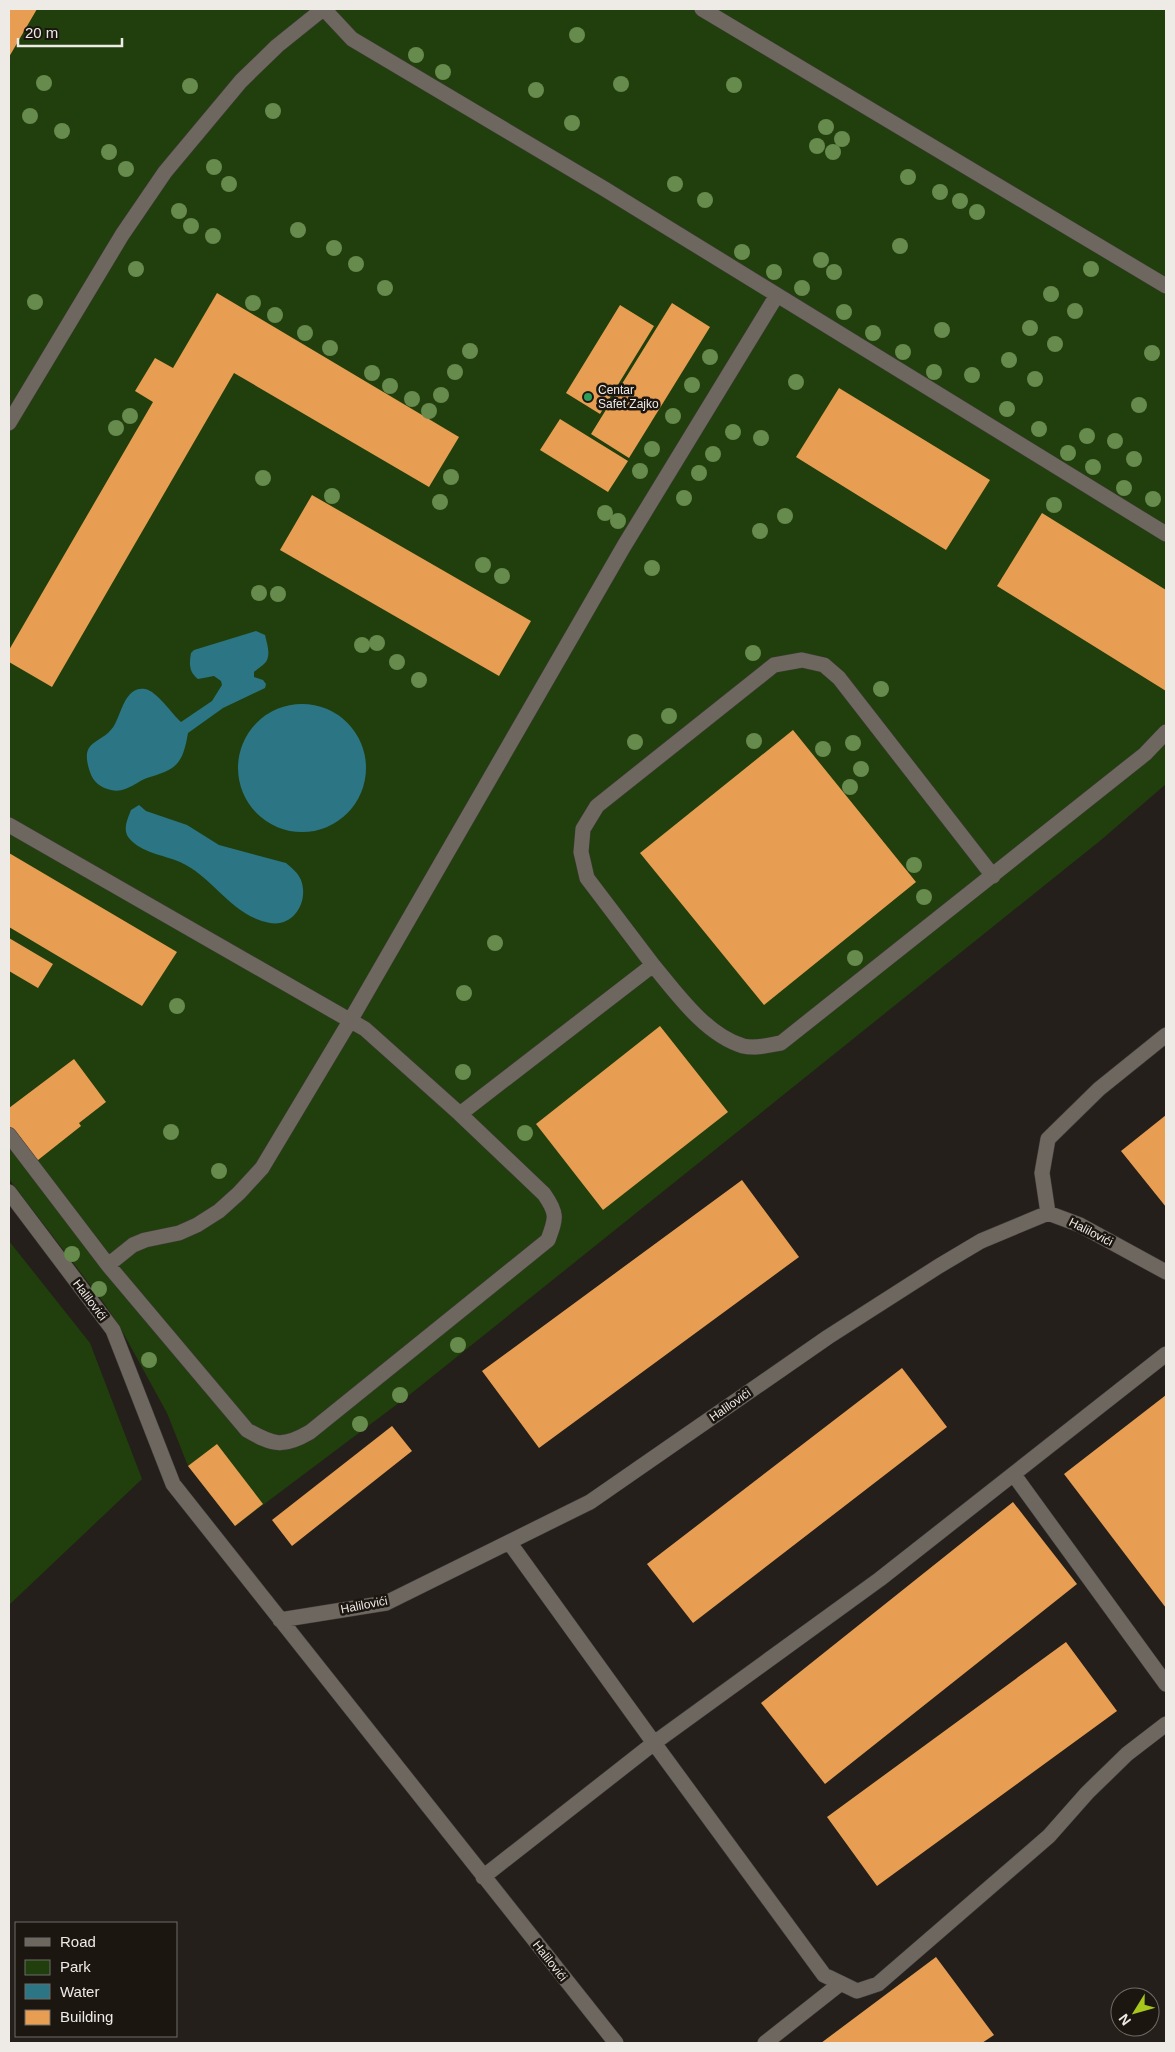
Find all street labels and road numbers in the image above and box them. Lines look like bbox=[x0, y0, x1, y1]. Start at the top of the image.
street label: Halilovići bbox=[1067, 1215, 1115, 1249]
street label: Halilovići bbox=[70, 1277, 110, 1323]
street label: Halilovići bbox=[707, 1386, 753, 1424]
street label: Halilovići bbox=[339, 1594, 389, 1616]
street label: Halilovići bbox=[530, 1938, 570, 1984]

